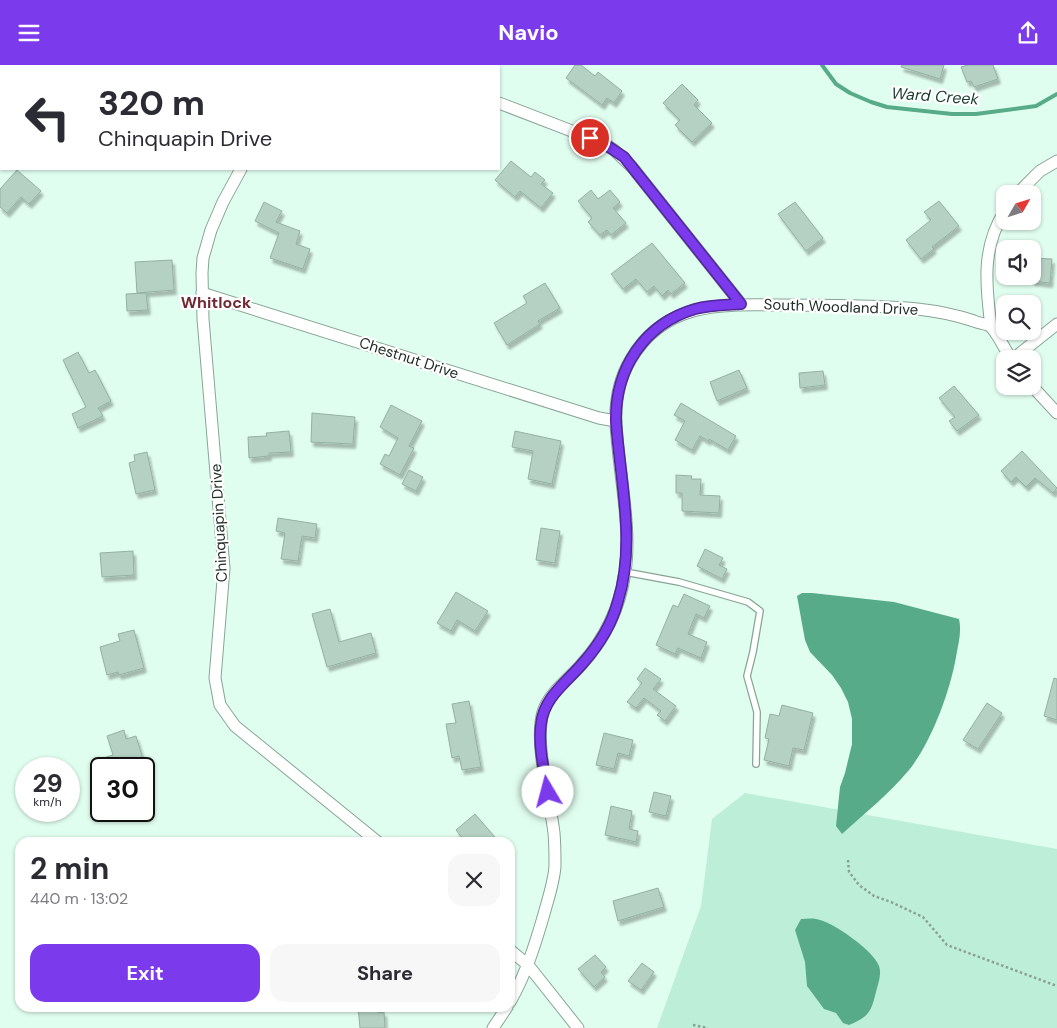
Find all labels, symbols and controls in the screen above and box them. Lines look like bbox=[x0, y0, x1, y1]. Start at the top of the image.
text: Navio bbox=[498, 18, 559, 47]
icon: menu bbox=[15, 19, 43, 47]
icon: share bbox=[1014, 19, 1042, 47]
text: 320 m bbox=[98, 80, 205, 126]
water label: Ward Creek bbox=[891, 82, 980, 110]
icon: left bbox=[15, 85, 80, 150]
pin bbox=[569, 117, 611, 159]
text: Chinquapin Drive bbox=[98, 124, 272, 153]
icon: arrive bbox=[576, 124, 604, 152]
north arrow bbox=[996, 185, 1041, 230]
map controls bbox=[996, 185, 1041, 395]
button: sound bbox=[996, 240, 1041, 285]
district label: Whitlock bbox=[181, 292, 252, 313]
street label: South Woodland Drive bbox=[763, 294, 919, 320]
button: search bbox=[996, 295, 1041, 340]
street label: Chestnut Drive bbox=[357, 332, 461, 384]
button: layers bbox=[996, 350, 1041, 395]
street label: Chinquapin Drive bbox=[206, 463, 232, 583]
speed limit sign: 30 bbox=[90, 757, 155, 822]
position arrow bbox=[521, 765, 573, 817]
text: 29 bbox=[32, 767, 63, 800]
text: km/h bbox=[33, 794, 62, 810]
text: 2 min bbox=[30, 849, 109, 888]
button: close bbox=[448, 854, 500, 906]
text: 440 m · 13:02 bbox=[30, 888, 128, 909]
button: Exit bbox=[30, 944, 260, 1002]
button: Share bbox=[270, 944, 500, 1002]

